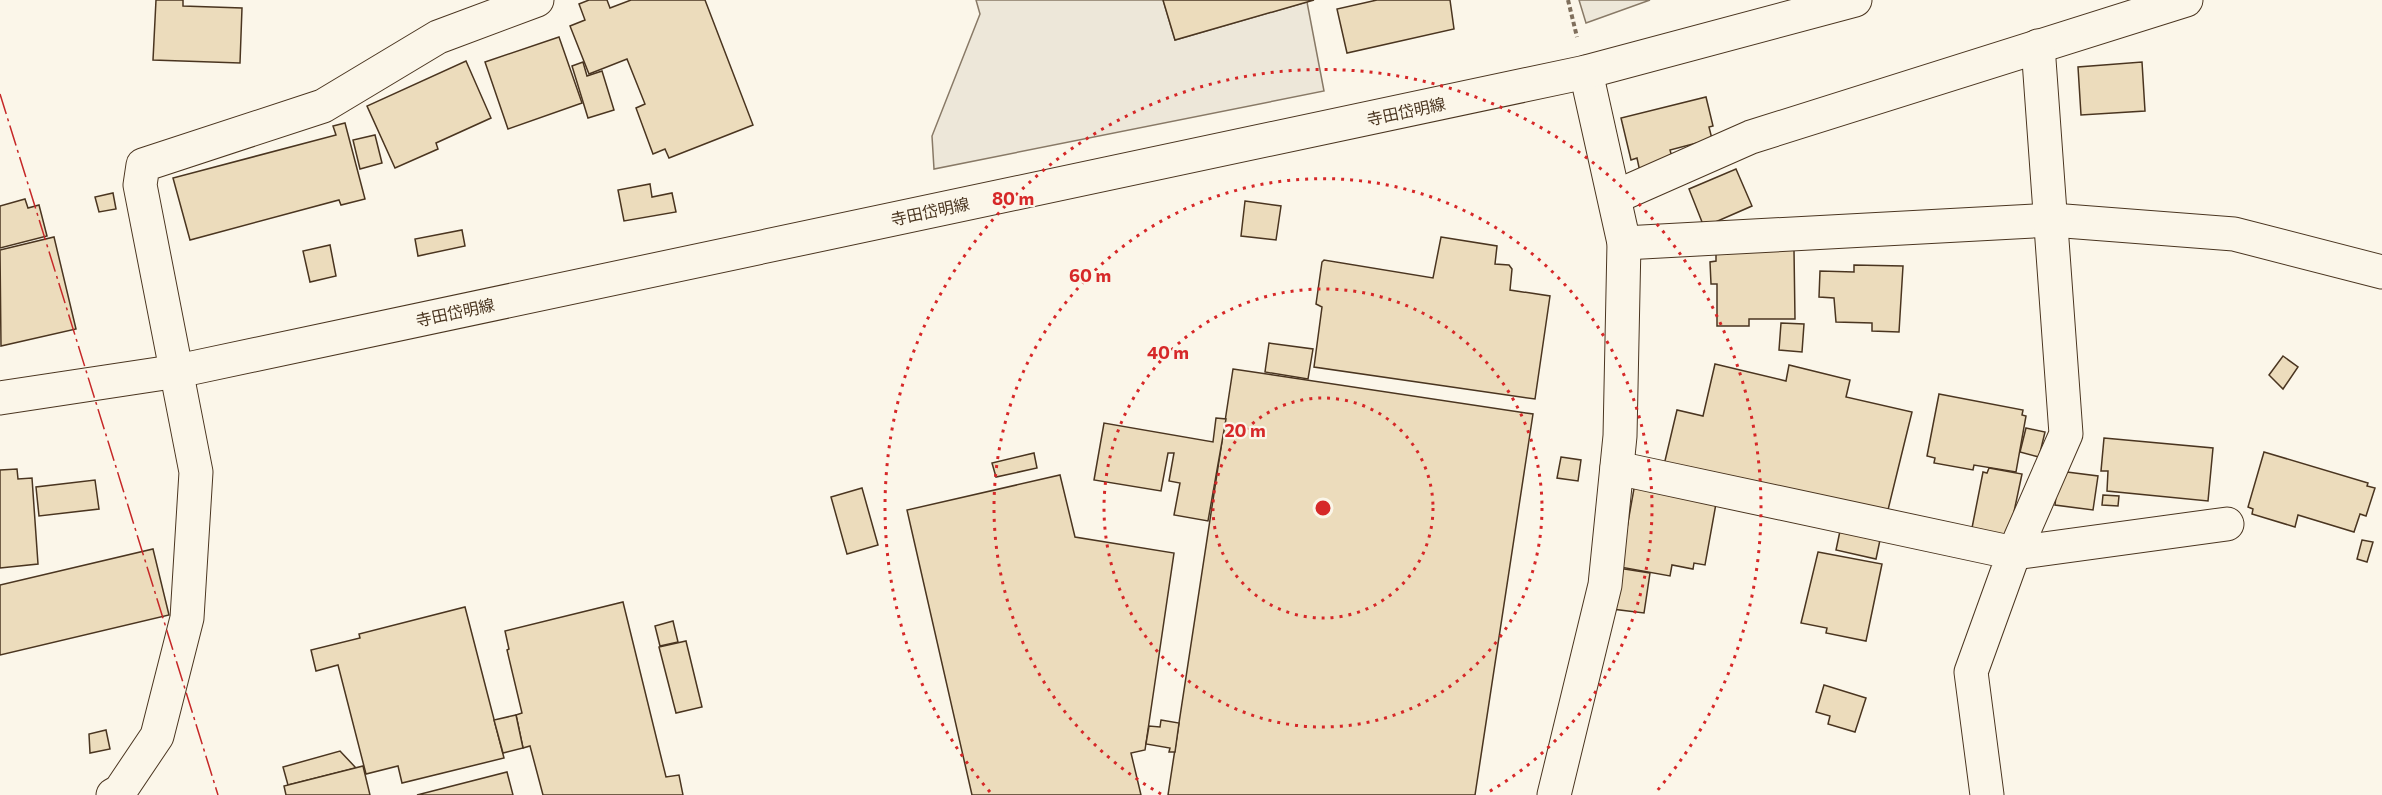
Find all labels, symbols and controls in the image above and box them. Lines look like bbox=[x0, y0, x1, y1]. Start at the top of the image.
street label: 寺田岱明線 bbox=[1365, 93, 1447, 129]
text: 80 m bbox=[992, 187, 1034, 209]
street label: 寺田岱明線 bbox=[889, 193, 971, 229]
text: 60 m bbox=[1069, 264, 1111, 286]
street label: 寺田岱明線 bbox=[414, 294, 496, 330]
text: 40 m bbox=[1147, 341, 1189, 363]
text: 20 m bbox=[1224, 419, 1266, 441]
centre of rings bbox=[1313, 498, 1333, 518]

